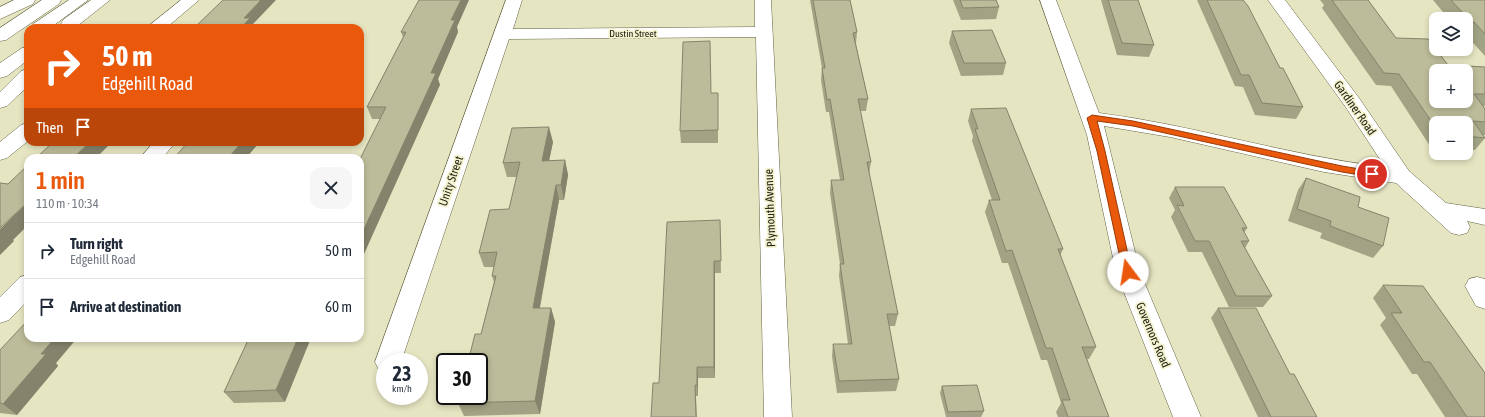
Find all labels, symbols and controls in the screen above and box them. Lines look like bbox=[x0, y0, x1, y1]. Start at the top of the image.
map controls bbox=[1429, 12, 1473, 160]
button: layers bbox=[1429, 12, 1473, 56]
street label: Dustin Street bbox=[609, 28, 657, 39]
icon: right bbox=[36, 40, 88, 92]
text: 50 m bbox=[102, 40, 152, 72]
button: + bbox=[1429, 64, 1473, 108]
text: Edgehill Road bbox=[102, 73, 193, 94]
street label: Gardiner Road bbox=[1331, 78, 1379, 138]
icon: arrive bbox=[72, 116, 94, 138]
button: − bbox=[1429, 116, 1473, 160]
text: Then bbox=[36, 119, 64, 136]
street label: Unity Street bbox=[436, 154, 466, 208]
pin bbox=[1355, 157, 1389, 191]
icon: arrive bbox=[1361, 163, 1383, 185]
text: 1 min bbox=[36, 167, 85, 194]
button: close bbox=[310, 167, 352, 209]
street label: Plymouth Avenue bbox=[762, 169, 778, 247]
text: 110 m · 10:34 bbox=[36, 196, 99, 211]
text: Turn right bbox=[70, 235, 123, 252]
icon: right bbox=[36, 240, 58, 262]
text: 50 m bbox=[325, 242, 352, 259]
position arrow bbox=[1107, 251, 1149, 293]
text: Edgehill Road bbox=[70, 252, 136, 267]
icon: arrive bbox=[36, 296, 58, 318]
text: Arrive at destination bbox=[70, 298, 181, 315]
text: 60 m bbox=[325, 298, 352, 315]
street label: Governors Road bbox=[1133, 300, 1173, 370]
speed limit sign: 30 bbox=[436, 353, 488, 405]
text: 23 bbox=[393, 362, 411, 385]
text: km/h bbox=[392, 383, 412, 394]

